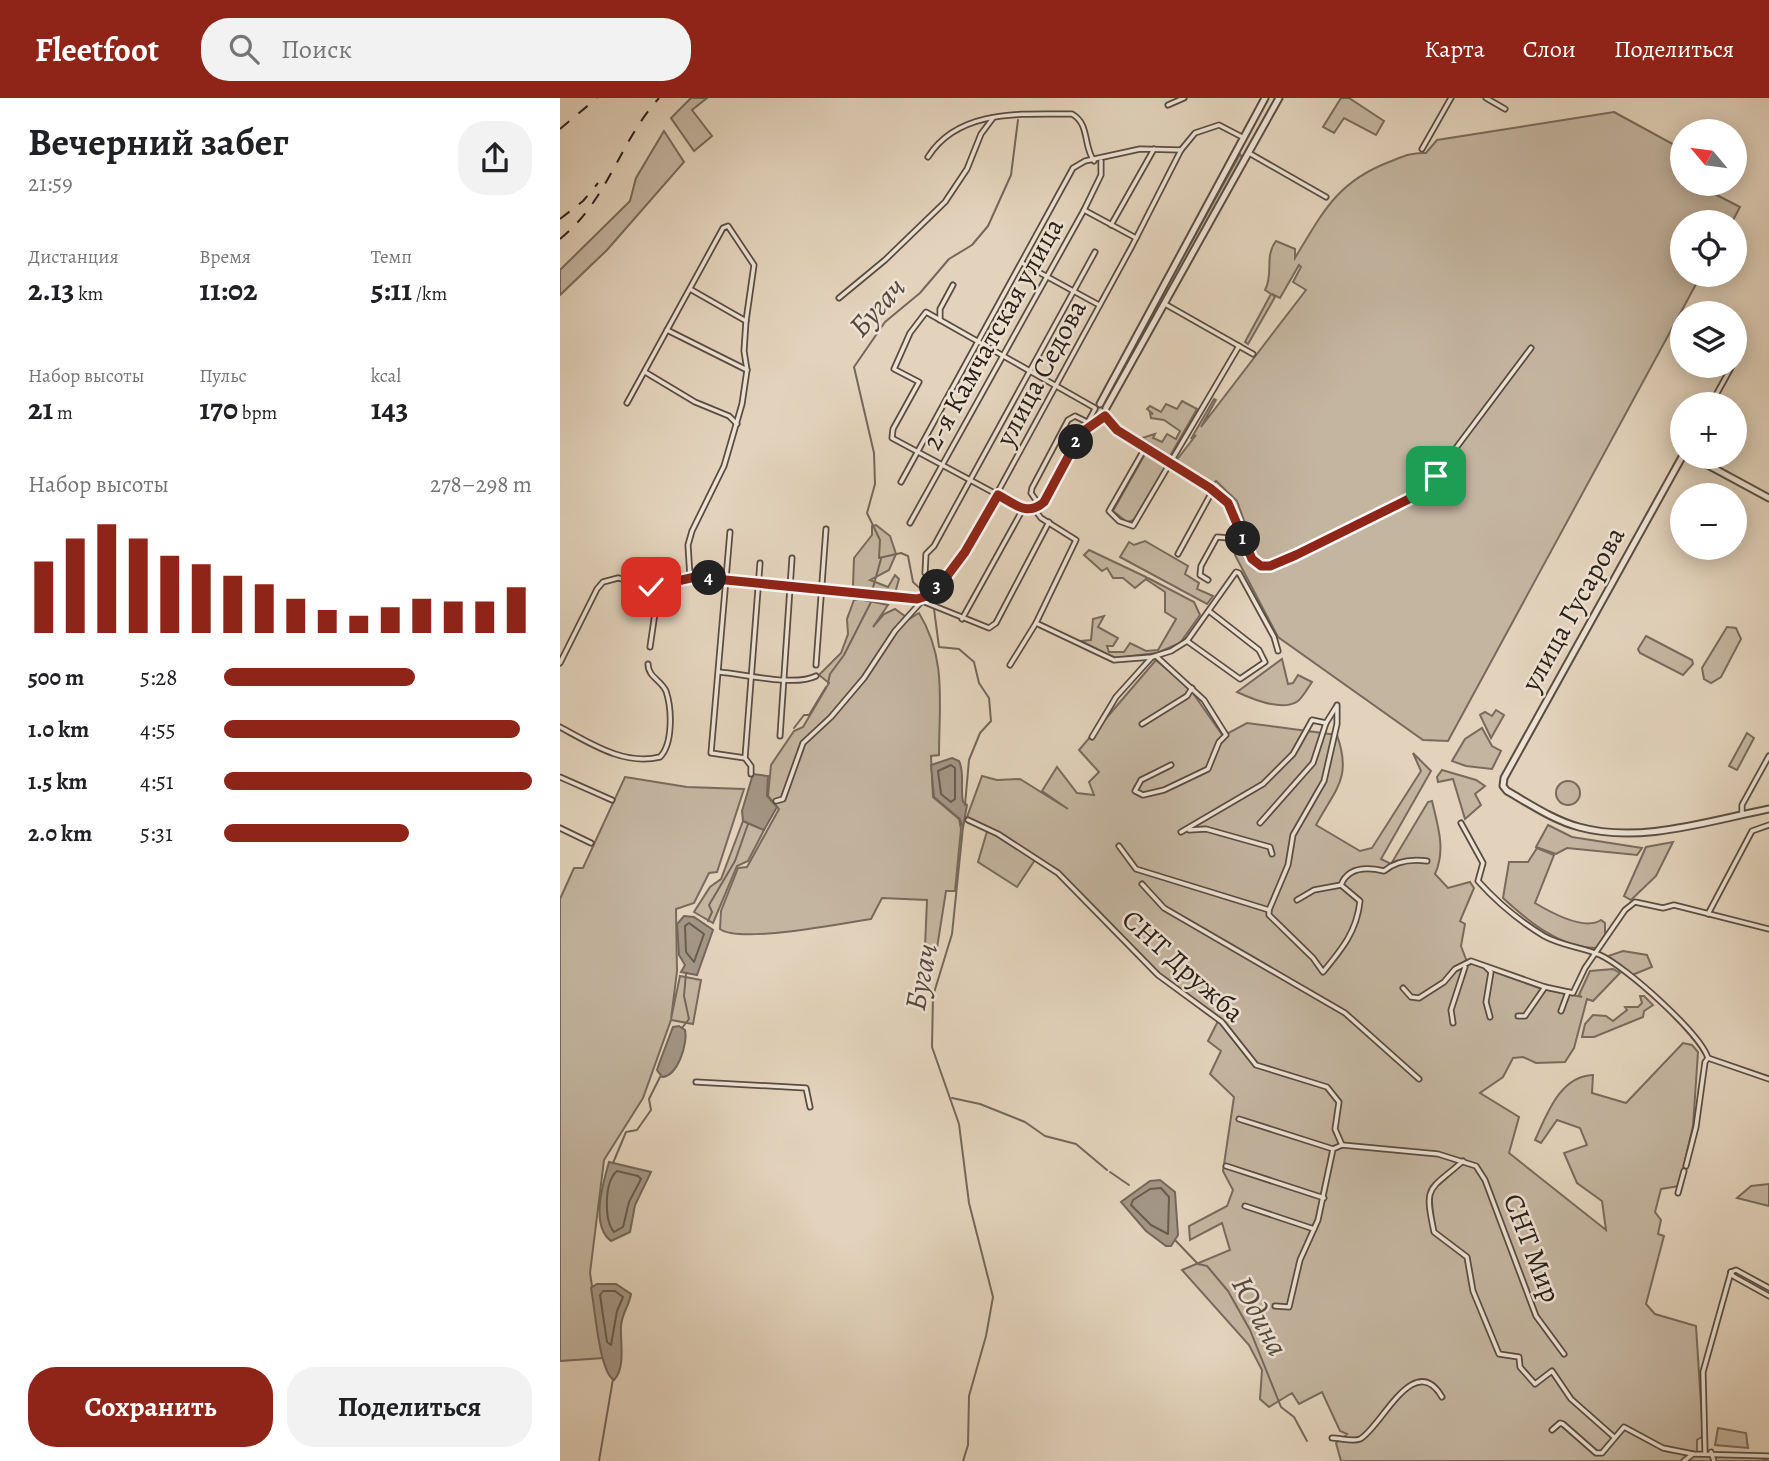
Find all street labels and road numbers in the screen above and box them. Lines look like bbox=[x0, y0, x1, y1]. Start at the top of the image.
street label: 2-я Камчатская улица bbox=[913, 211, 1073, 457]
street label: улица Седова bbox=[986, 293, 1096, 454]
street label: улица Гусарова bbox=[1512, 520, 1634, 699]
street label: СНТ Дружба bbox=[1114, 901, 1252, 1031]
street label: СНТ Мир bbox=[1494, 1188, 1570, 1308]

